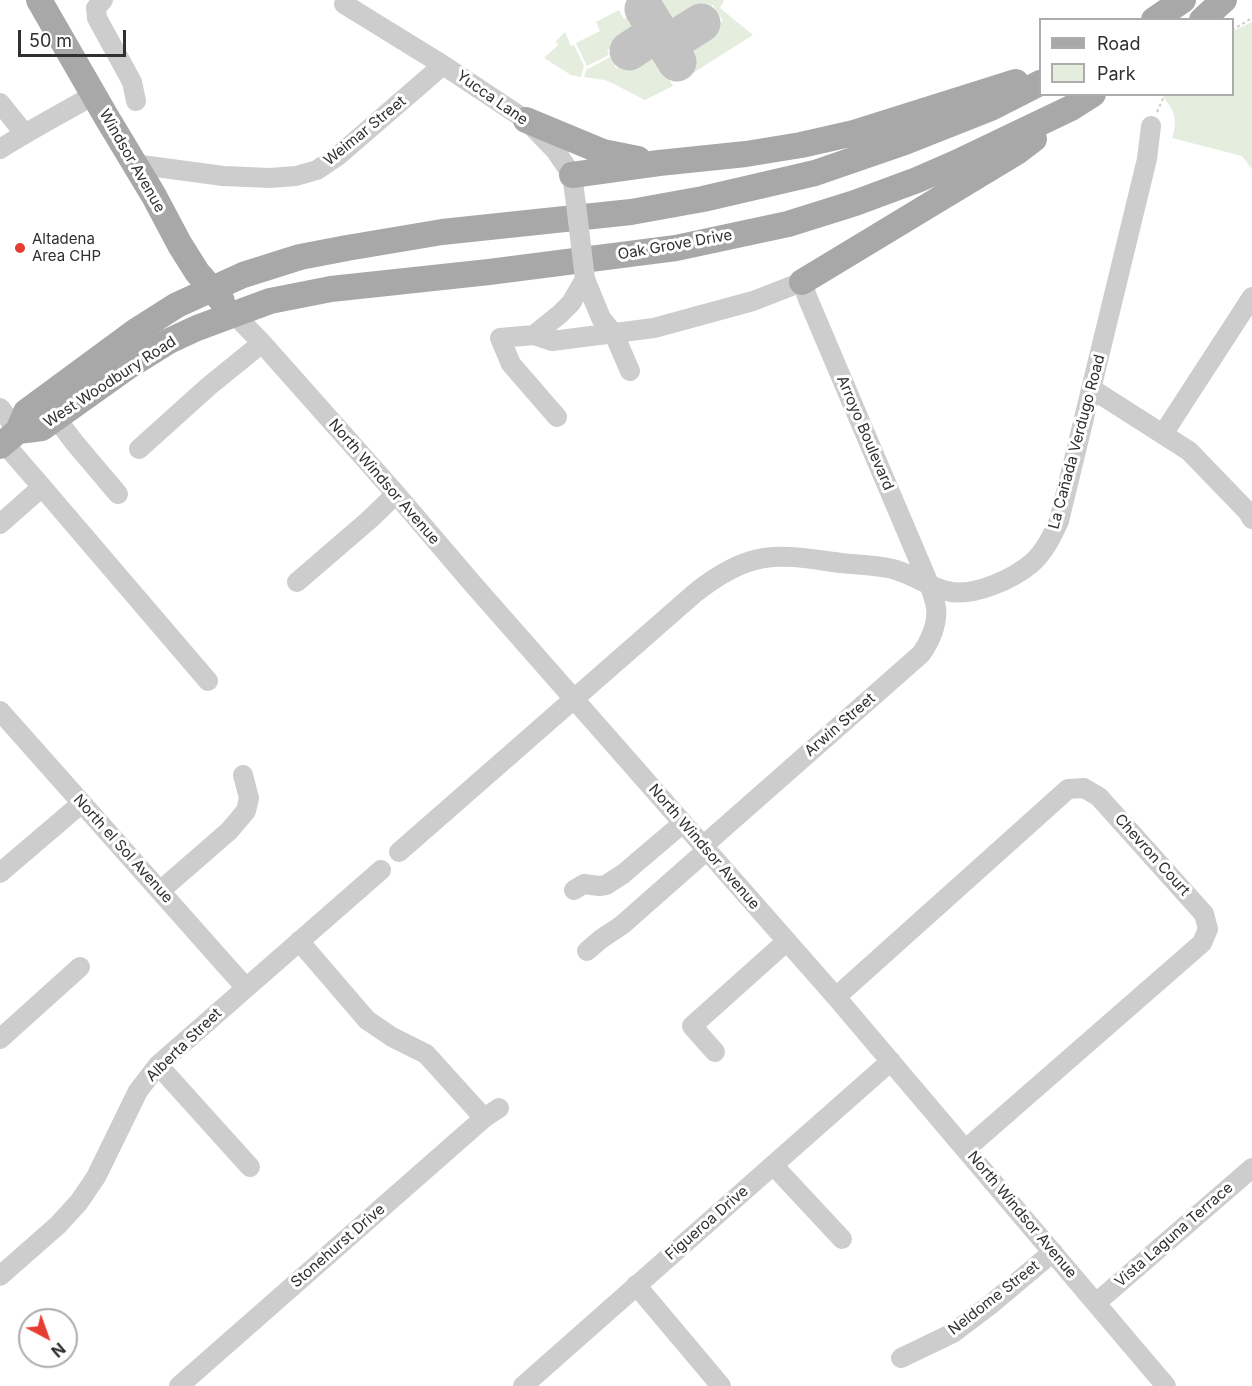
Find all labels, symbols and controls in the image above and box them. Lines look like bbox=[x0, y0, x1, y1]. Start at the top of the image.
scale bar bbox=[21, 18, 129, 56]
legend bbox=[1039, 18, 1234, 96]
text: 50 m bbox=[29, 30, 72, 51]
text: Road bbox=[1097, 33, 1140, 54]
text: Park bbox=[1097, 63, 1136, 84]
street label: Yucca Lane bbox=[453, 67, 531, 129]
street label: Weimar Street bbox=[320, 92, 410, 170]
street label: Windsor Avenue bbox=[95, 106, 169, 216]
street label: Oak Grove Drive bbox=[616, 226, 734, 264]
place label: Altadena Area CHP bbox=[32, 230, 101, 265]
marker: Altadena Area CHP bbox=[13, 241, 27, 255]
street label: West Woodbury Road bbox=[41, 333, 179, 431]
street label: La Cañada Verdugo Road bbox=[1045, 353, 1109, 531]
street label: Arroyo Boulevard bbox=[833, 373, 897, 493]
street label: North Windsor Avenue bbox=[325, 416, 443, 548]
street label: Arwin Street bbox=[801, 690, 879, 760]
street label: North Windsor Avenue bbox=[645, 781, 763, 913]
street label: North el Sol Avenue bbox=[69, 791, 177, 907]
street label: Chevron Court bbox=[1111, 810, 1193, 900]
street label: Alberta Street bbox=[143, 1005, 225, 1085]
street label: North Windsor Avenue bbox=[964, 1148, 1080, 1282]
street label: Vista Laguna Terrace bbox=[1111, 1179, 1237, 1291]
street label: Figueroa Drive bbox=[662, 1182, 752, 1264]
street label: Stonehurst Drive bbox=[287, 1200, 389, 1292]
street label: Neldome Street bbox=[945, 1257, 1043, 1339]
north arrow bbox=[18, 1308, 78, 1368]
text: N bbox=[47, 1339, 70, 1362]

